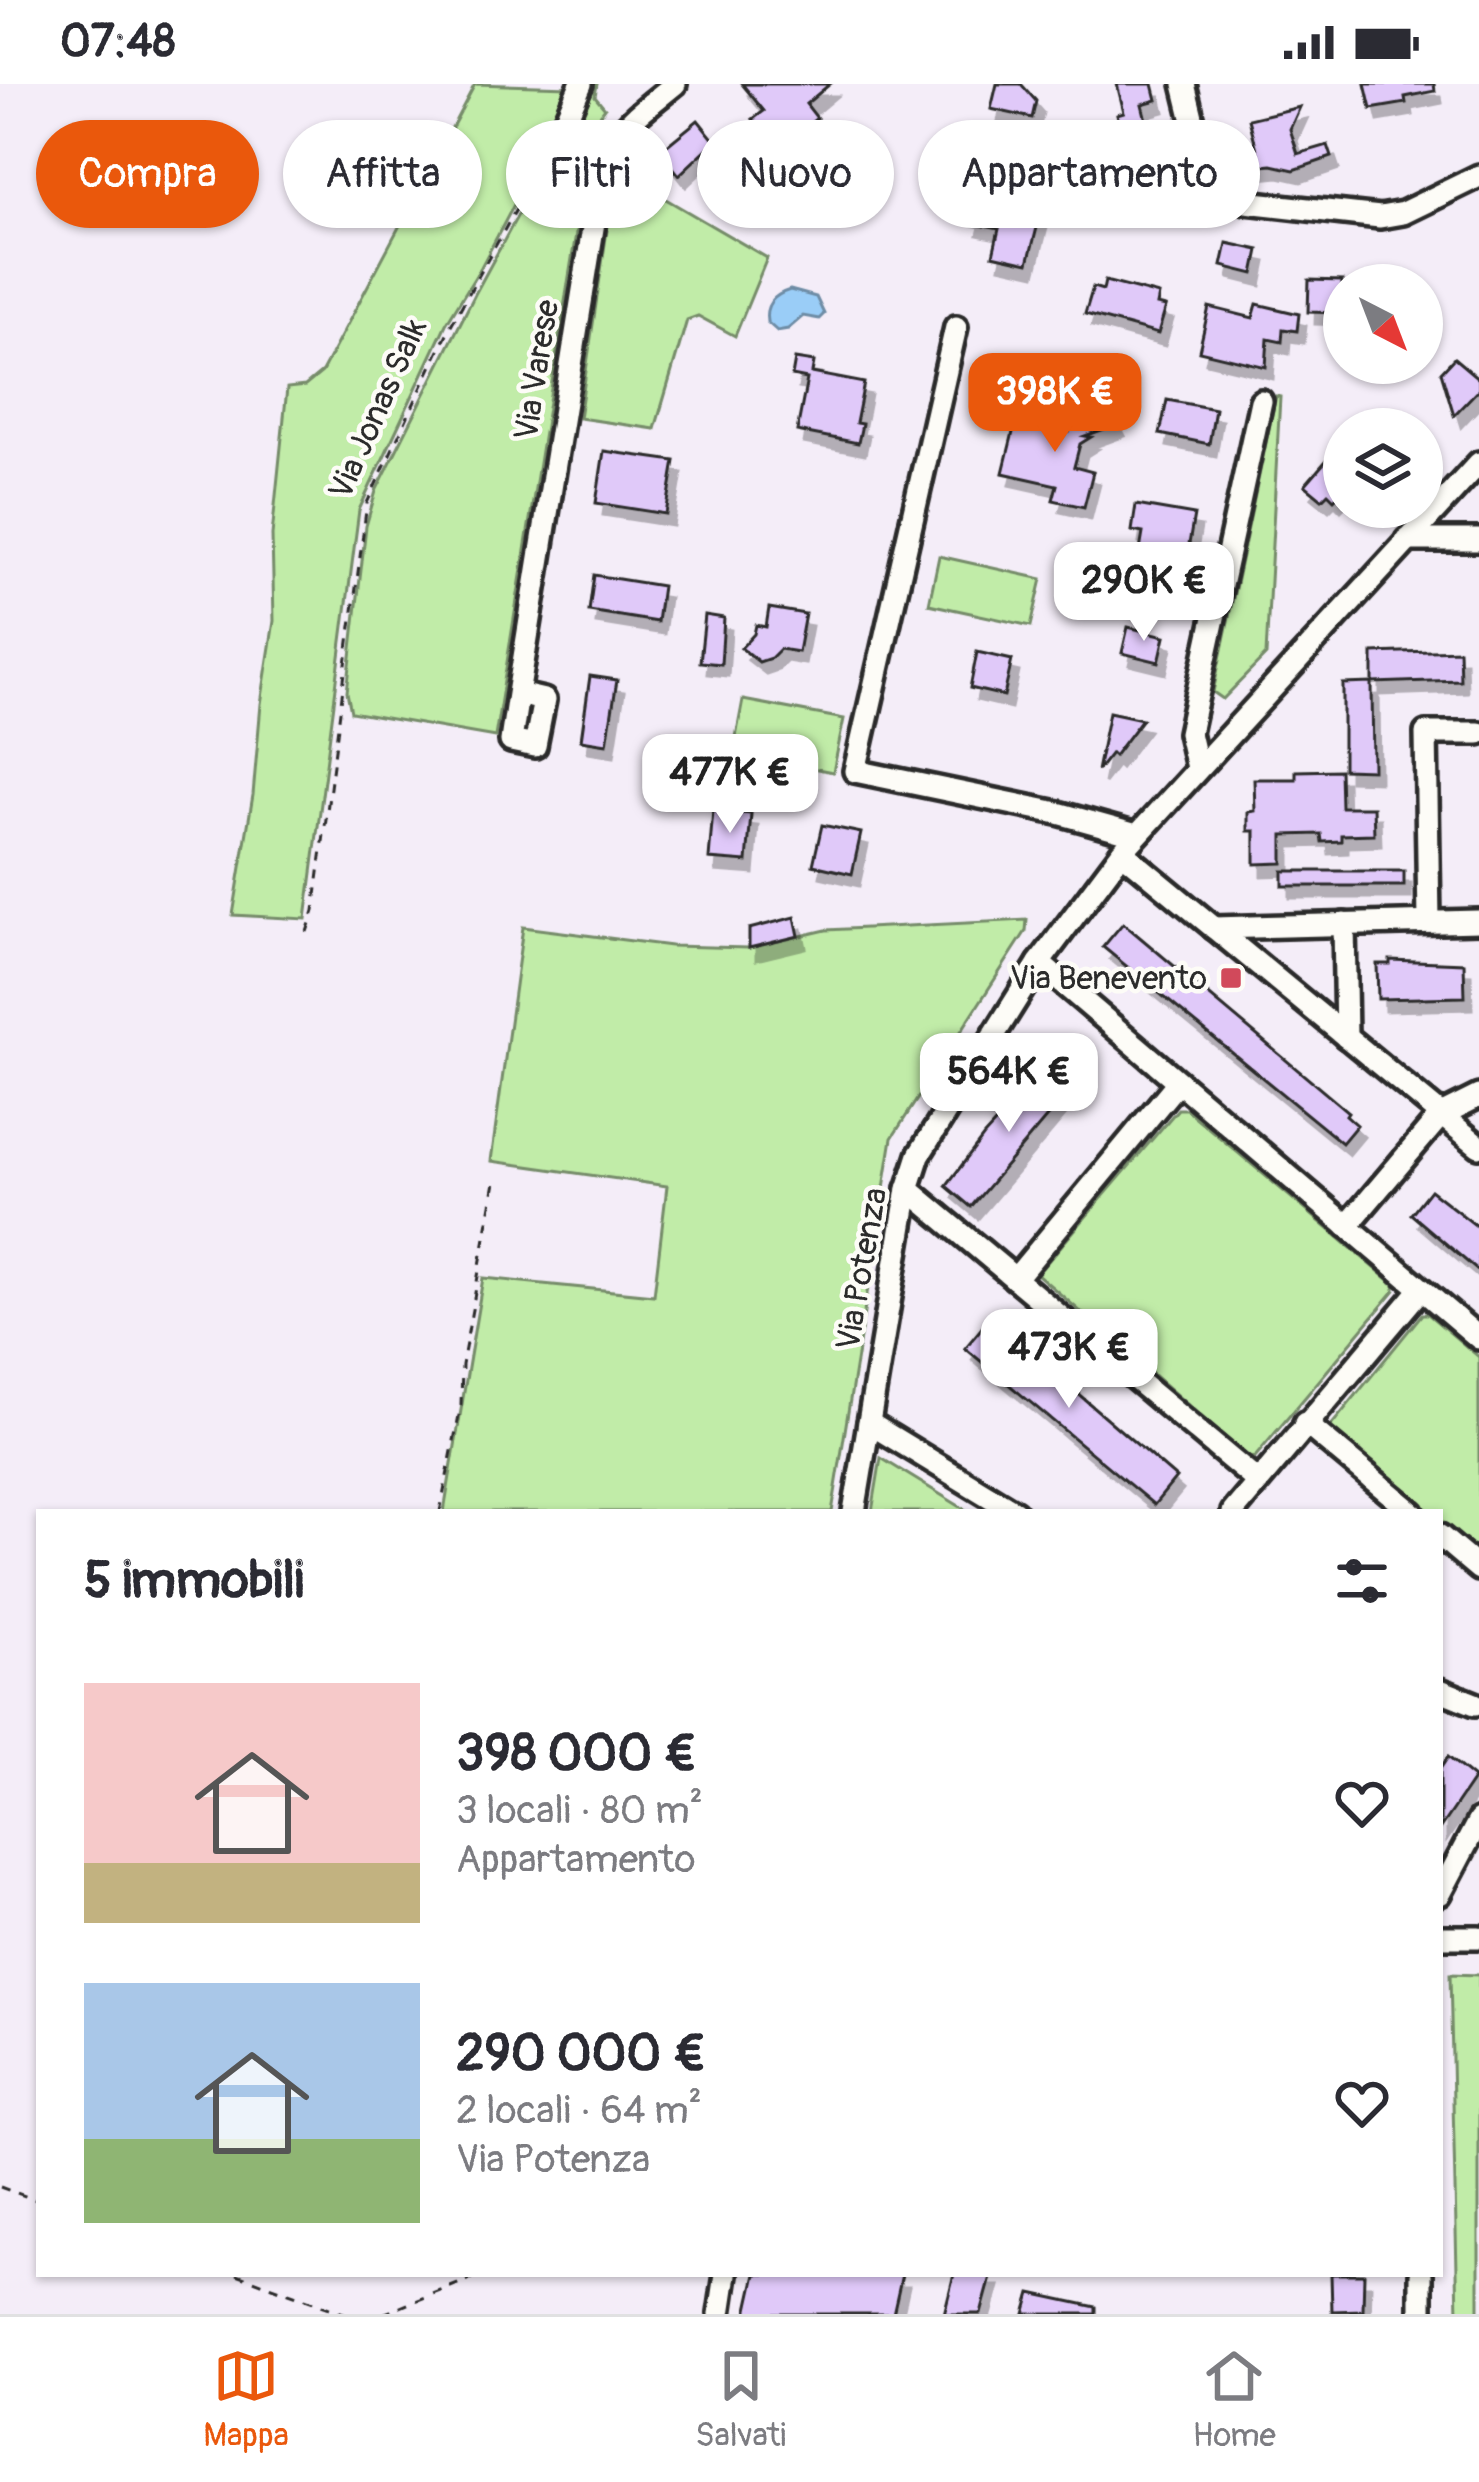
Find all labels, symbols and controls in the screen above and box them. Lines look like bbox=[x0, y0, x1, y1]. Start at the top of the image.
text: 07:48 bbox=[60, 14, 175, 70]
chip: Compra bbox=[36, 120, 259, 228]
chip: Affitta bbox=[283, 120, 482, 228]
chip: Filtri bbox=[506, 120, 673, 228]
chip: Nuovo bbox=[697, 120, 894, 228]
chip: Appartamento bbox=[918, 120, 1260, 228]
north arrow bbox=[1323, 264, 1443, 384]
map controls bbox=[1323, 264, 1443, 528]
street label: Via Varese bbox=[506, 297, 568, 443]
street label: Via Jonas Salk bbox=[320, 312, 436, 506]
pin: 398K € bbox=[957, 353, 1153, 455]
text: 398K € bbox=[995, 367, 1115, 416]
button: layers bbox=[1323, 408, 1443, 528]
pin: 290K € bbox=[1046, 542, 1242, 644]
text: 290K € bbox=[1081, 556, 1207, 605]
pin: 477K € bbox=[632, 734, 828, 836]
text: 477K € bbox=[669, 748, 791, 797]
place label: Via Benevento bbox=[1010, 958, 1207, 999]
marker: Via Benevento bbox=[1218, 965, 1244, 991]
pin: 564K € bbox=[911, 1033, 1107, 1135]
text: 564K € bbox=[947, 1047, 1071, 1096]
street label: Via Potenza bbox=[828, 1185, 896, 1353]
pin: 473K € bbox=[971, 1309, 1167, 1411]
text: 473K € bbox=[1008, 1323, 1130, 1372]
icon: filters bbox=[1329, 1548, 1395, 1614]
text: 5 immobili bbox=[84, 1549, 304, 1613]
text: 398 000 € bbox=[456, 1722, 697, 1786]
icon: home bbox=[180, 1731, 324, 1875]
icon: heart bbox=[1329, 1770, 1395, 1836]
text: 3 locali · 80 m² bbox=[456, 1786, 703, 1835]
text: Appartamento bbox=[456, 1835, 695, 1884]
text: 290 000 € bbox=[456, 2022, 706, 2086]
icon: home bbox=[180, 2031, 324, 2175]
icon: heart bbox=[1329, 2070, 1395, 2136]
text: 2 locali · 64 m² bbox=[456, 2086, 702, 2135]
text: Via Potenza bbox=[456, 2135, 650, 2184]
tab: Mappa bbox=[203, 2343, 289, 2456]
tab: Salvati bbox=[695, 2343, 786, 2456]
tab: Home bbox=[1193, 2343, 1276, 2456]

